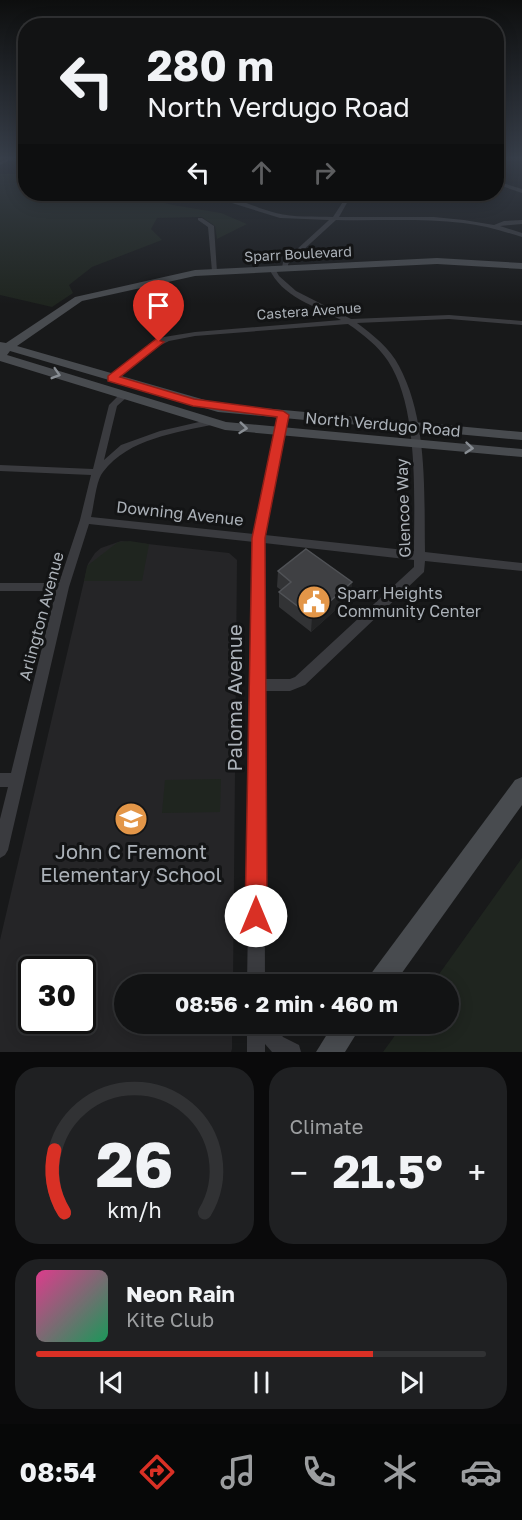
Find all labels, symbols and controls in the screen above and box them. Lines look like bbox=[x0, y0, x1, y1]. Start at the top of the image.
text: 280 m bbox=[147, 40, 274, 90]
icon: left bbox=[48, 42, 126, 120]
text: North Verdugo Road bbox=[147, 91, 410, 123]
icon: left bbox=[182, 156, 215, 189]
icon: ahead bbox=[245, 156, 278, 189]
icon: right bbox=[308, 156, 341, 189]
street label: Sparr Boulevard bbox=[244, 242, 352, 265]
pin bbox=[133, 280, 184, 342]
icon: arrive bbox=[142, 289, 175, 322]
street label: Castera Avenue bbox=[256, 298, 362, 323]
one-way arrow bbox=[50, 367, 61, 379]
street label: North Verdugo Road bbox=[305, 407, 461, 441]
one-way arrow bbox=[239, 421, 248, 433]
one-way arrow bbox=[464, 441, 473, 454]
street label: Glencoe Way bbox=[391, 458, 415, 558]
street label: Downing Avenue bbox=[115, 496, 245, 530]
street label: Arlington Avenue bbox=[14, 549, 68, 683]
place label: Sparr Heights Community Center bbox=[337, 583, 481, 621]
public building icon: Sparr Heights Community Center bbox=[296, 584, 332, 620]
street label: Paloma Avenue bbox=[222, 625, 246, 772]
school or university icon: John C Fremont Elementary School bbox=[113, 801, 149, 837]
place label: John C Fremont Elementary School bbox=[40, 839, 222, 886]
position arrow bbox=[224, 884, 288, 948]
speed limit sign: 30 bbox=[18, 956, 96, 1034]
text: 08:56 · 2 min · 460 m bbox=[175, 990, 398, 1017]
text: Climate bbox=[290, 1114, 363, 1138]
text: 26 bbox=[95, 1126, 173, 1201]
text: 21.5° bbox=[333, 1144, 443, 1198]
text: − bbox=[290, 1153, 308, 1192]
text: + bbox=[468, 1153, 486, 1192]
text: km/h bbox=[107, 1197, 162, 1223]
text: Neon Rain bbox=[126, 1280, 235, 1307]
text: Kite Club bbox=[126, 1307, 214, 1331]
icon: previous bbox=[95, 1366, 128, 1399]
icon: pause bbox=[245, 1366, 278, 1399]
icon: next bbox=[395, 1366, 428, 1399]
icon: directions bbox=[136, 1451, 178, 1493]
icon: music bbox=[217, 1451, 259, 1493]
icon: phone bbox=[298, 1451, 340, 1493]
icon: climate bbox=[379, 1451, 421, 1493]
icon: car bbox=[460, 1451, 502, 1493]
text: 08:54 bbox=[20, 1456, 96, 1488]

